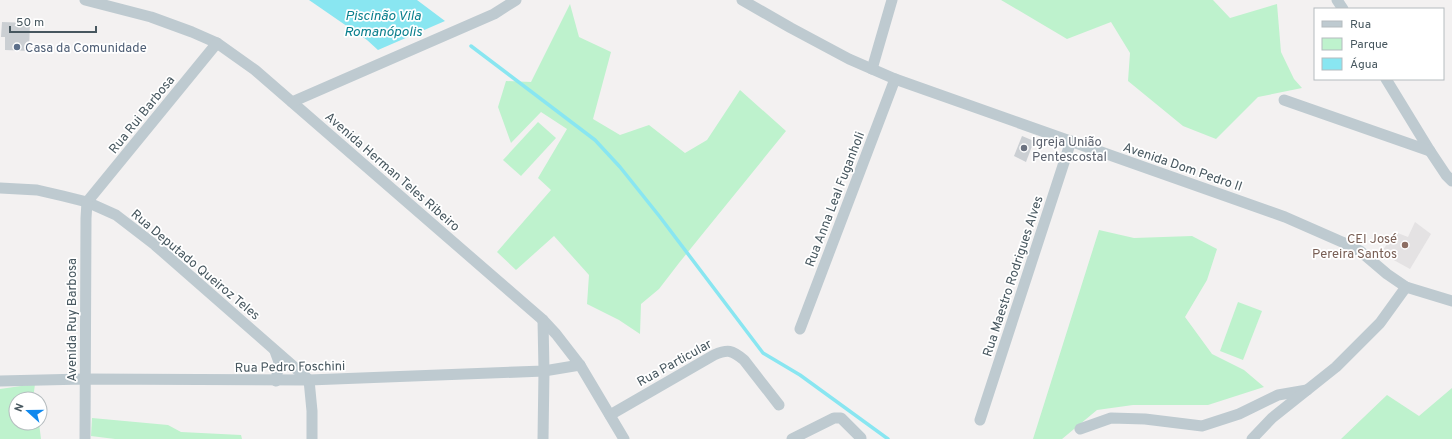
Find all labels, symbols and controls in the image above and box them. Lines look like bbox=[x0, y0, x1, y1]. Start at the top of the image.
scale bar bbox=[10, 8, 96, 34]
water label: Piscinão Vila Romanópolis bbox=[344, 8, 423, 41]
legend bbox=[1314, 8, 1444, 80]
text: 50 m bbox=[16, 15, 44, 31]
text: Rua bbox=[1350, 17, 1371, 33]
text: Parque bbox=[1350, 37, 1388, 53]
place label: Casa da Comunidade bbox=[25, 41, 147, 57]
marker: Casa da Comunidade bbox=[12, 42, 22, 52]
text: Água bbox=[1350, 57, 1378, 73]
street label: Rua Rui Barbosa bbox=[106, 73, 179, 158]
street label: Avenida Herman Teles Ribeiro bbox=[321, 110, 462, 235]
street label: Rua Anna Leal Fuganholi bbox=[803, 130, 869, 270]
place label: Igreja União Pentescostal bbox=[1032, 135, 1107, 166]
street label: Avenida Dom Pedro II bbox=[1121, 140, 1244, 196]
marker: Igreja União Pentescostal bbox=[1019, 143, 1029, 153]
street label: Rua Maestro Rodrigues Alves bbox=[980, 194, 1048, 359]
street label: Rua Deputado Queiroz Teles bbox=[127, 207, 262, 324]
place label: CEI José Pereira Santos bbox=[1312, 232, 1397, 263]
marker: CEI José Pereira Santos bbox=[1400, 240, 1410, 250]
street label: Avenida Ruy Barbosa bbox=[65, 258, 81, 382]
street label: Rua Particular bbox=[635, 337, 715, 391]
street label: Rua Pedro Foschini bbox=[235, 359, 345, 377]
north arrow bbox=[8, 391, 48, 431]
text: N bbox=[12, 402, 28, 414]

